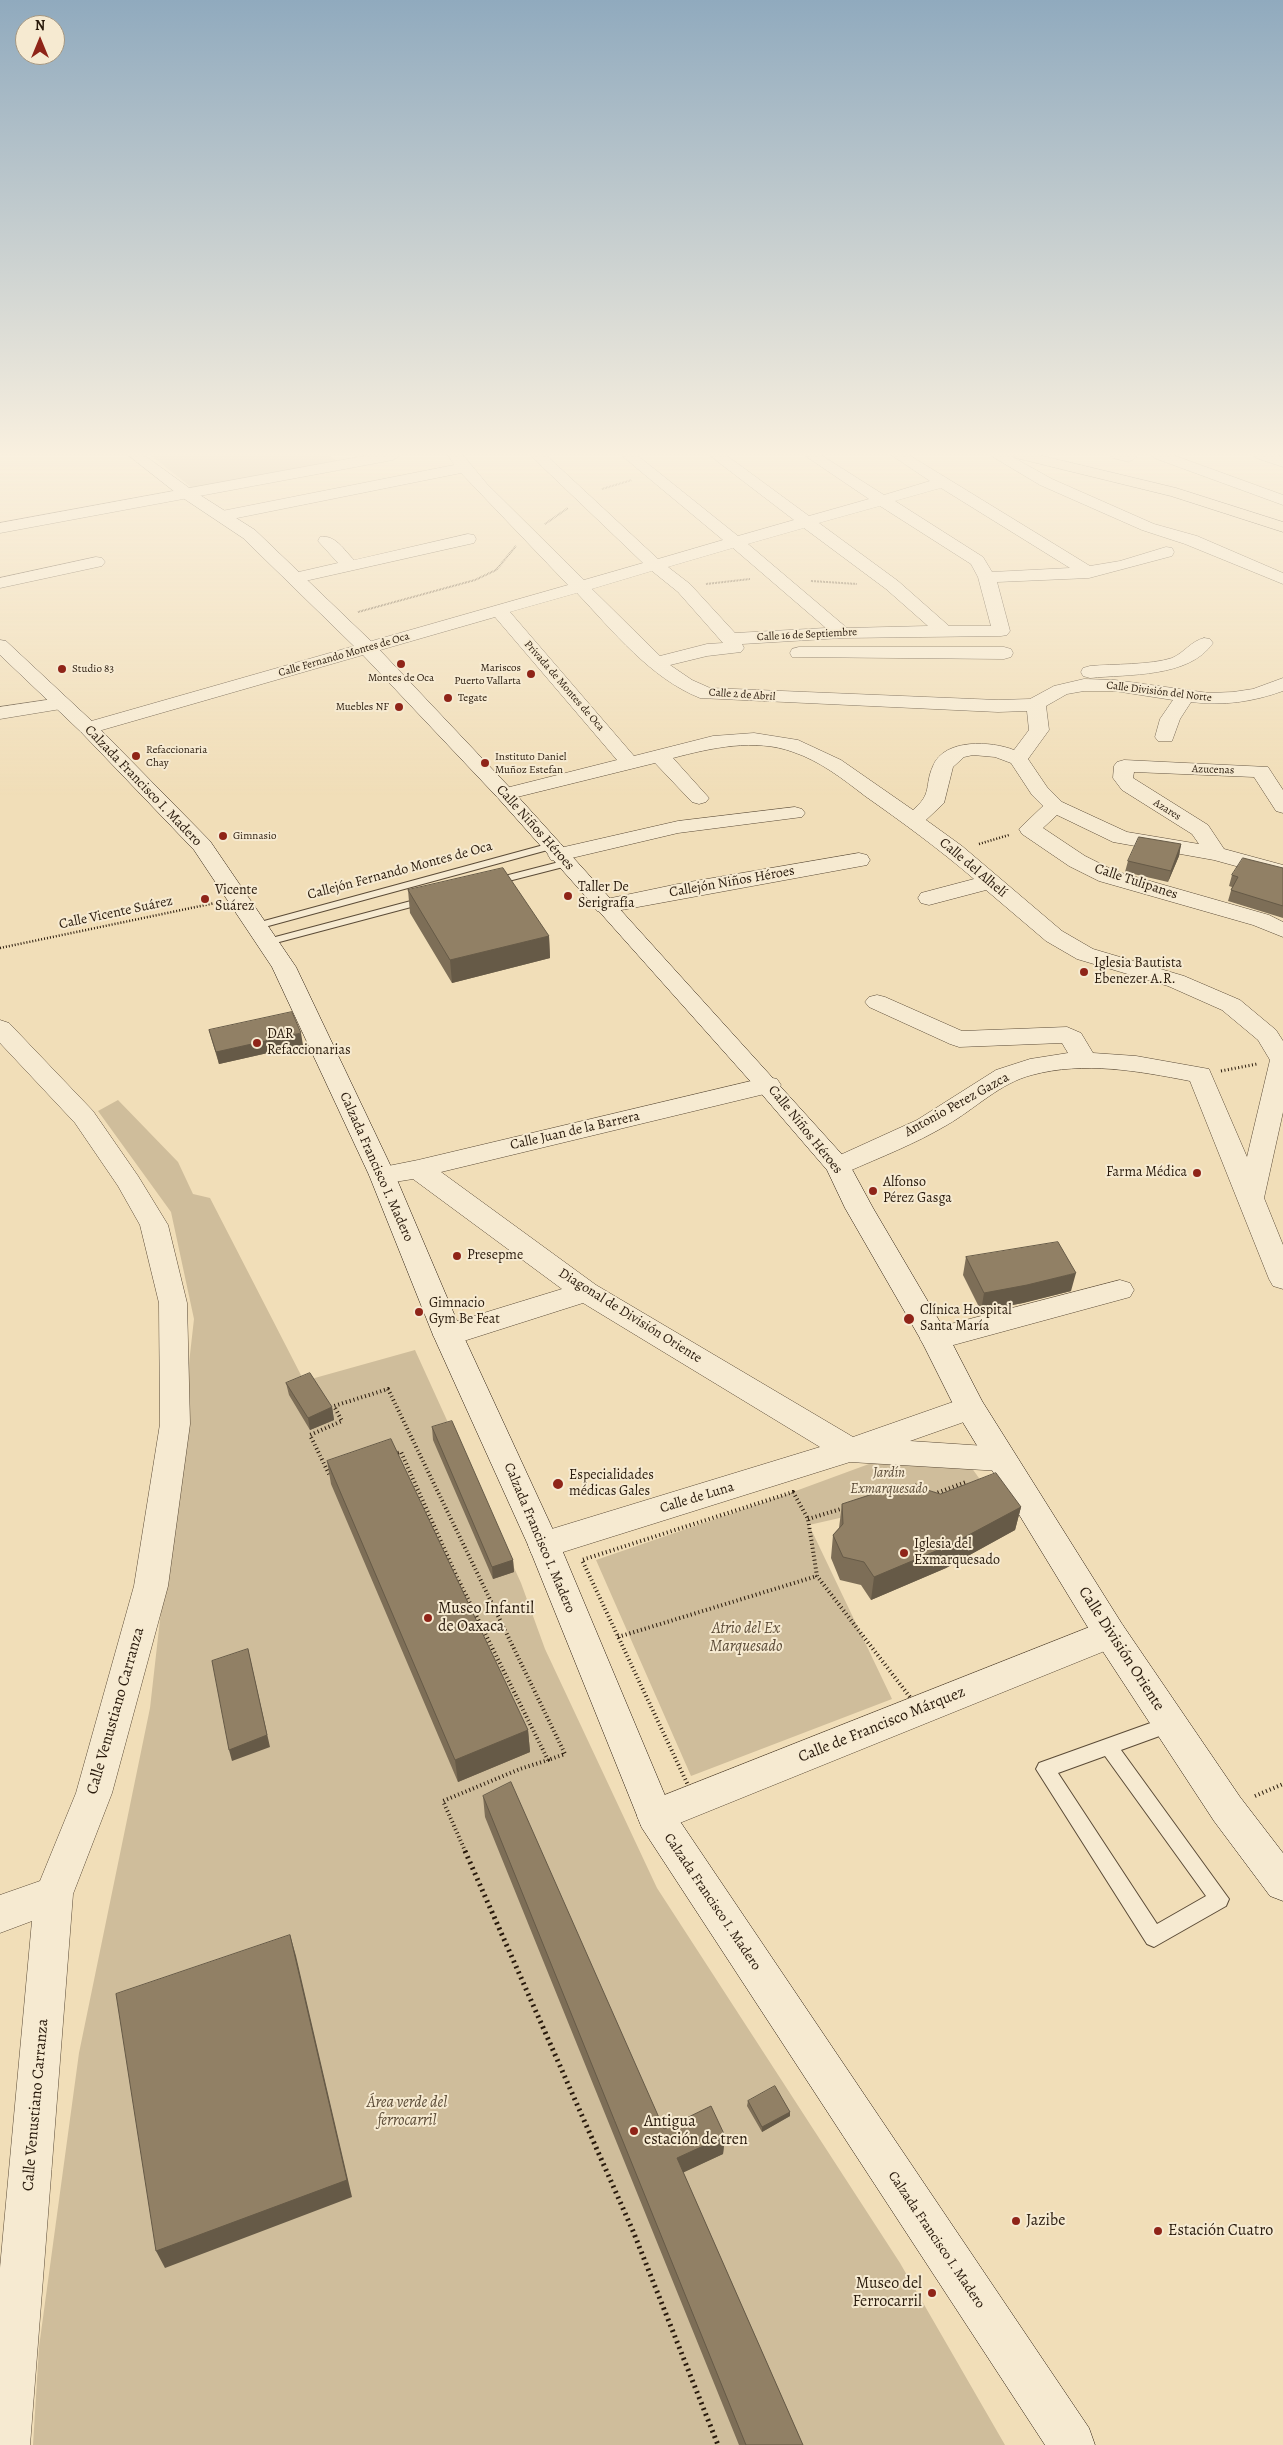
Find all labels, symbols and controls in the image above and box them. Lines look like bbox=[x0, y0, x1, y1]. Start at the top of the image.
north arrow bbox=[15, 15, 65, 65]
text: N bbox=[35, 16, 45, 35]
street label: Calle 16 de Septiembre bbox=[757, 626, 857, 644]
street label: Calle Fernando Montes de Oca bbox=[277, 630, 411, 680]
street label: Privada de Montes de Oca bbox=[521, 638, 607, 734]
marker: Montes de Oca bbox=[395, 658, 407, 670]
place label: Mariscos Puerto Vallarta bbox=[454, 661, 521, 687]
place label: Studio 83 bbox=[72, 662, 114, 676]
marker: Studio 83 bbox=[56, 663, 68, 675]
marker: Mariscos Puerto Vallarta bbox=[525, 668, 537, 680]
place label: Montes de Oca bbox=[368, 671, 434, 685]
street label: Calle División del Norte bbox=[1106, 679, 1212, 705]
street label: Calle 2 de Abril bbox=[708, 686, 776, 704]
place label: Tegate bbox=[458, 691, 487, 705]
marker: Tegate bbox=[442, 692, 454, 704]
place label: Muebles NF bbox=[336, 700, 389, 714]
marker: Muebles NF bbox=[393, 701, 405, 713]
street label: Calzada Francisco I. Madero bbox=[81, 722, 205, 850]
place label: Refaccionaria Chay bbox=[146, 743, 207, 769]
marker: Refaccionaria Chay bbox=[130, 750, 142, 762]
place label: Instituto Daniel Muñoz Estefan bbox=[495, 750, 567, 776]
marker: Instituto Daniel Muñoz Estefan bbox=[479, 757, 491, 769]
street label: Azucenas bbox=[1192, 763, 1234, 777]
street label: Calle Niños Héroes bbox=[492, 782, 578, 874]
street label: Azares bbox=[1151, 796, 1183, 824]
place label: Gimnasio bbox=[233, 829, 277, 843]
marker: Gimnasio bbox=[217, 830, 229, 842]
street label: Calle del Alhelí bbox=[936, 835, 1010, 901]
street label: Callejón Fernando Montes de Oca bbox=[306, 838, 494, 904]
street label: Calle Tulipanes bbox=[1092, 861, 1180, 903]
street label: Callejón Niños Héroes bbox=[668, 863, 796, 901]
place label: Taller De Serigrafía bbox=[578, 880, 635, 912]
place label: Vicente Suárez bbox=[215, 883, 257, 916]
marker: Taller De Serigrafía bbox=[562, 890, 574, 902]
street label: Calle Vicente Suárez bbox=[58, 893, 174, 933]
marker: Vicente Suárez bbox=[199, 893, 211, 905]
place label: Iglesia Bautista Ebenezer A.R. bbox=[1094, 956, 1182, 989]
marker: Iglesia Bautista Ebenezer A.R. bbox=[1078, 966, 1090, 978]
place label: DAR Refaccionarias bbox=[267, 1027, 351, 1060]
marker: DAR Refaccionarias bbox=[251, 1037, 263, 1049]
street label: Antonio Perez Gazca bbox=[902, 1069, 1012, 1141]
street label: Calle Niños Héroes bbox=[764, 1082, 846, 1178]
street label: Calzada Francisco I. Madero bbox=[335, 1090, 417, 1244]
street label: Calle Juan de la Barrera bbox=[508, 1108, 642, 1154]
place label: Farma Médica bbox=[1106, 1165, 1187, 1181]
marker: Farma Médica bbox=[1191, 1167, 1203, 1179]
place label: Alfonso Pérez Gasga bbox=[883, 1175, 952, 1208]
marker: Alfonso Pérez Gasga bbox=[867, 1185, 879, 1197]
place label: Presepme bbox=[467, 1248, 523, 1264]
marker: Presepme bbox=[451, 1250, 463, 1262]
street label: Diagonal de División Oriente bbox=[555, 1265, 705, 1367]
place label: Gimnacio Gym Be Feat bbox=[429, 1296, 500, 1328]
place label: Clínica Hospital Santa María bbox=[920, 1303, 1012, 1335]
marker: Gimnacio Gym Be Feat bbox=[413, 1306, 425, 1318]
marker: Clínica Hospital Santa María bbox=[902, 1312, 916, 1326]
street label: Calzada Francisco I. Madero bbox=[500, 1460, 578, 1616]
park label: Jardín Exmarquesado bbox=[850, 1466, 928, 1498]
place label: Especialidades médicas Gales bbox=[569, 1468, 654, 1500]
marker: Especialidades médicas Gales bbox=[551, 1477, 565, 1491]
street label: Calle de Luna bbox=[658, 1479, 736, 1517]
place label: Iglesia del Exmarquesado bbox=[914, 1537, 1000, 1570]
marker: Iglesia del Exmarquesado bbox=[898, 1547, 910, 1559]
street label: Calle División Oriente bbox=[1074, 1583, 1168, 1715]
place label: Museo Infantil de Oaxaca bbox=[438, 1599, 534, 1637]
marker: Museo Infantil de Oaxaca bbox=[422, 1612, 434, 1624]
park label: Atrio del Ex Marquesado bbox=[710, 1619, 782, 1657]
street label: Calle Venustiano Carranza bbox=[83, 1625, 149, 1797]
street label: Calle de Francisco Márquez bbox=[796, 1683, 968, 1767]
street label: Calzada Francisco I. Madero bbox=[660, 1830, 764, 1974]
street label: Calle Venustiano Carranza bbox=[19, 2018, 53, 2192]
park label: Área verde del ferrocarril bbox=[367, 2093, 447, 2131]
place label: Antigua estación de tren bbox=[644, 2112, 748, 2150]
marker: Antigua estación de tren bbox=[628, 2125, 640, 2137]
street label: Calzada Francisco I. Madero bbox=[884, 2168, 988, 2312]
place label: Jazibe bbox=[1026, 2211, 1065, 2231]
marker: Jazibe bbox=[1010, 2215, 1022, 2227]
place label: Estación Cuatro bbox=[1168, 2221, 1273, 2241]
marker: Estación Cuatro bbox=[1152, 2225, 1164, 2237]
place label: Museo del Ferrocarril bbox=[853, 2274, 922, 2312]
marker: Museo del Ferrocarril bbox=[926, 2287, 938, 2299]

